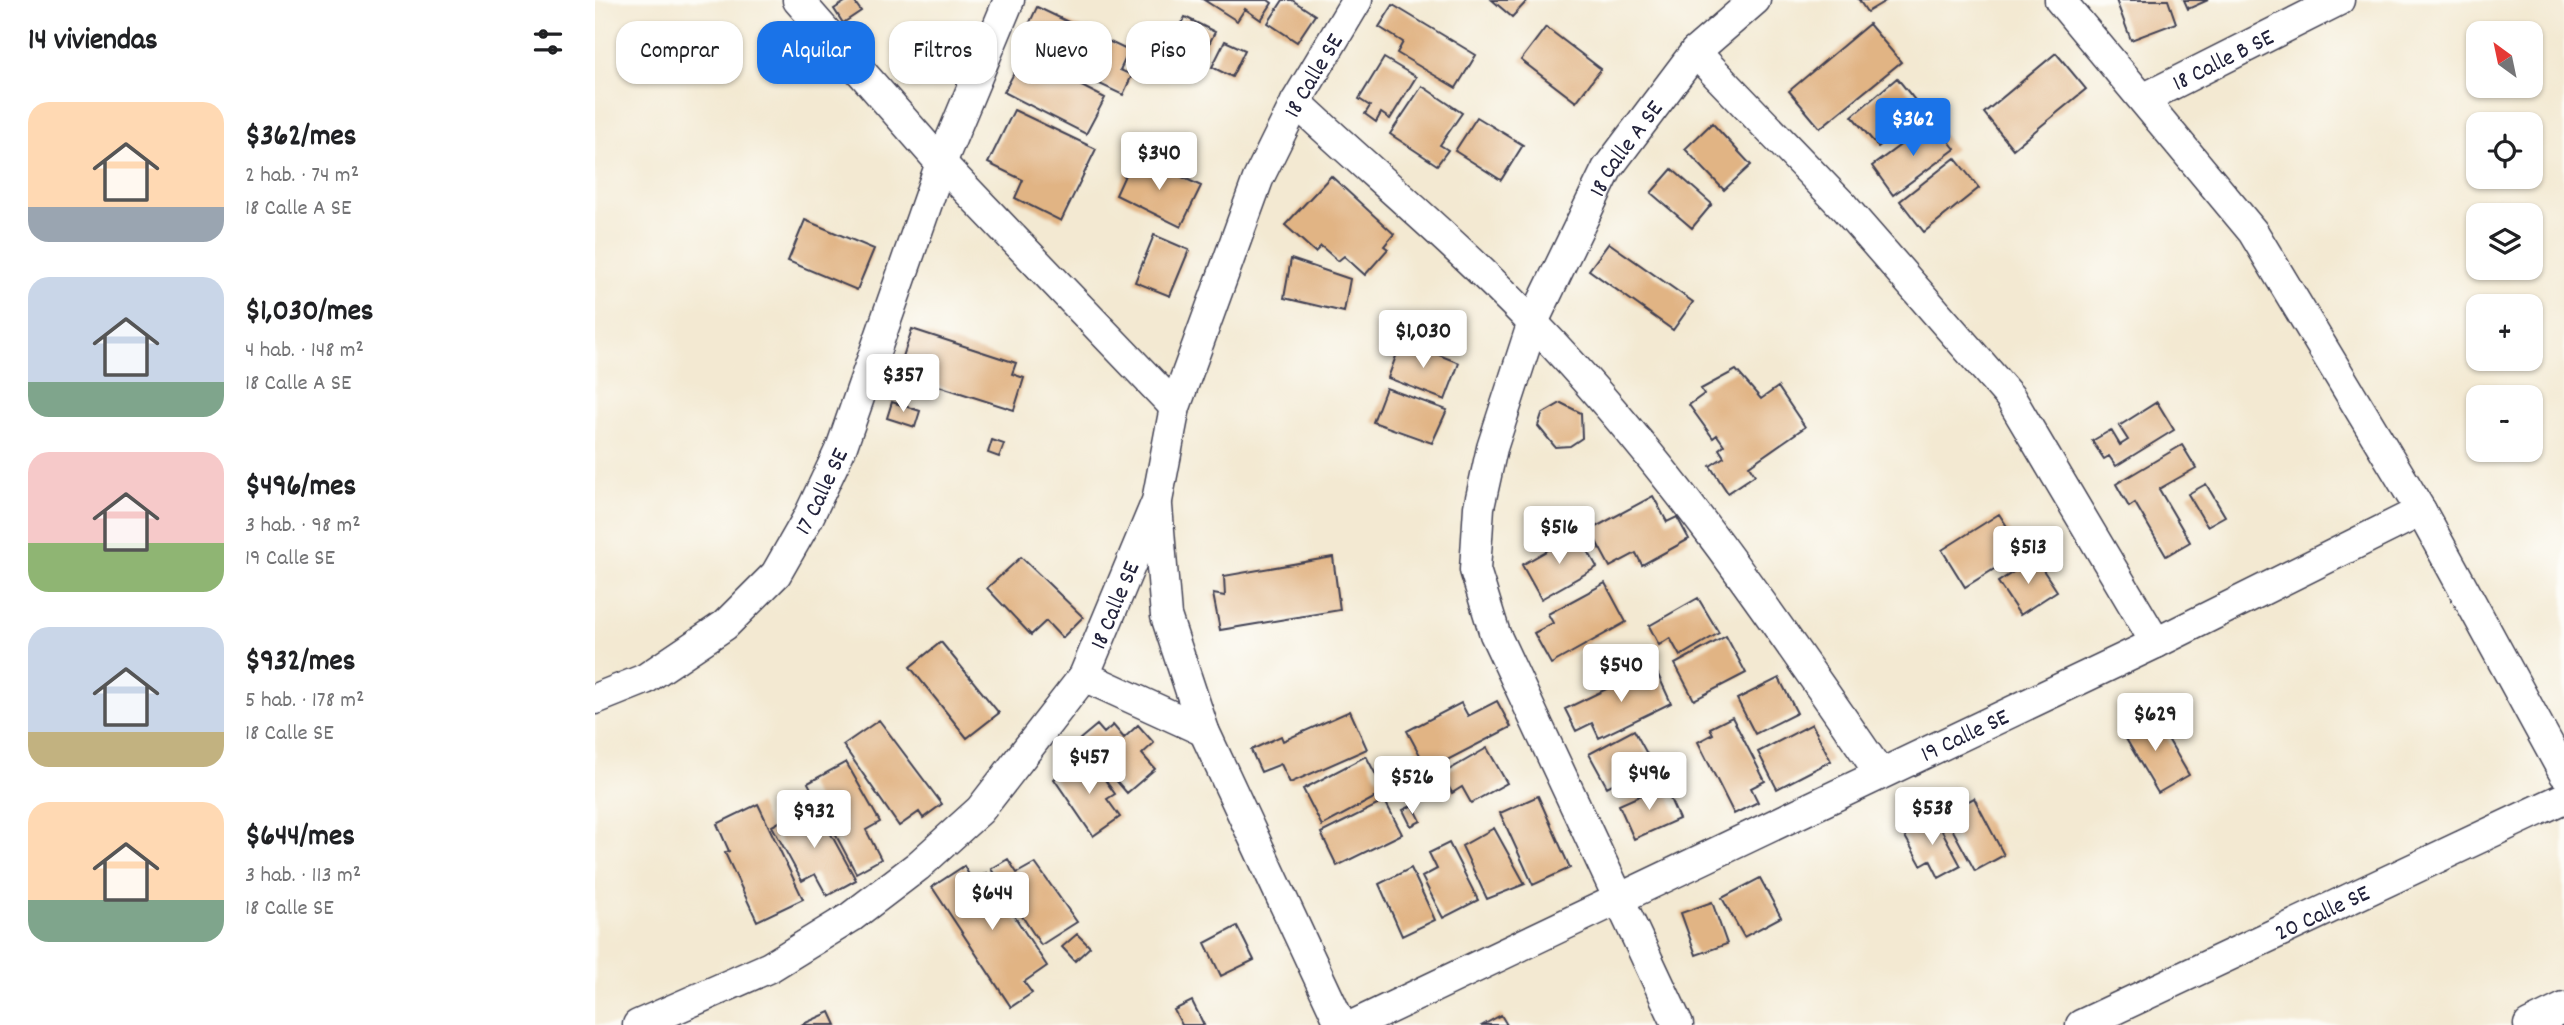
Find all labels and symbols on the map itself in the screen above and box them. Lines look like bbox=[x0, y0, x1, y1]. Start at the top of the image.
north arrow bbox=[2466, 21, 2543, 98]
street label: 18 Calle B SE bbox=[2167, 22, 2280, 101]
street label: 18 Calle SE bbox=[1277, 28, 1353, 124]
street label: 18 Calle A SE bbox=[1582, 94, 1673, 203]
pin: $362 bbox=[1872, 99, 1954, 158]
pin: $340 bbox=[1118, 132, 1200, 192]
pin: $1,030 bbox=[1366, 310, 1480, 370]
pin: $357 bbox=[862, 354, 944, 414]
street label: 17 Calle SE bbox=[788, 443, 859, 542]
pin: $516 bbox=[1518, 506, 1600, 566]
pin: $513 bbox=[1987, 526, 2069, 586]
street label: 18 Calle SE bbox=[1083, 557, 1150, 655]
pin: $540 bbox=[1580, 644, 1662, 704]
pin: $629 bbox=[2114, 694, 2196, 753]
street label: 19 Calle SE bbox=[1916, 701, 2015, 773]
pin: $457 bbox=[1048, 736, 1130, 796]
pin: $496 bbox=[1608, 752, 1690, 812]
pin: $526 bbox=[1371, 756, 1453, 816]
pin: $538 bbox=[1891, 788, 1973, 847]
pin: $932 bbox=[773, 790, 855, 850]
pin: $644 bbox=[951, 872, 1033, 932]
street label: 20 Calle SE bbox=[2270, 878, 2376, 951]

